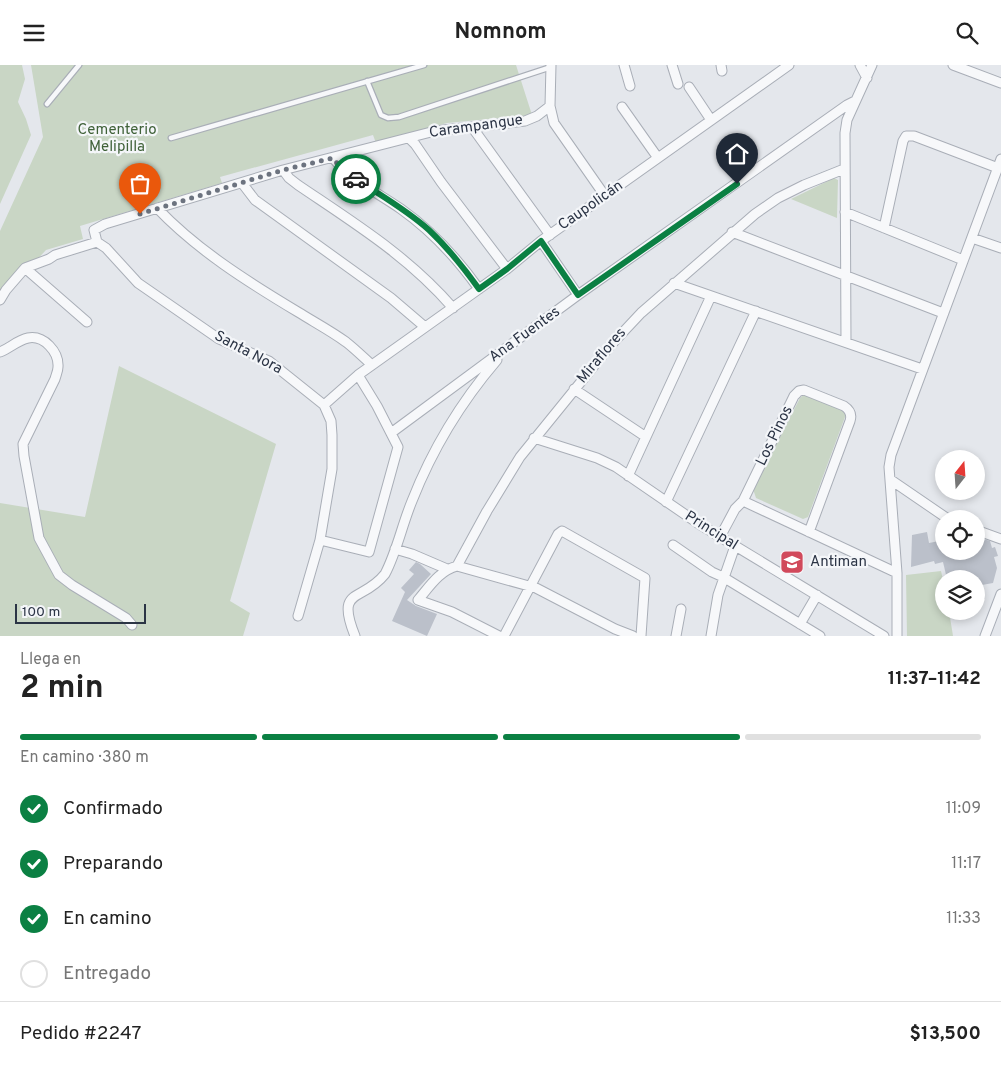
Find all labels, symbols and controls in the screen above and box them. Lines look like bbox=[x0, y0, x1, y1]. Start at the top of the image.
icon: menu bbox=[20, 19, 48, 47]
text: Nomnom bbox=[454, 19, 547, 46]
icon: search bbox=[953, 19, 981, 47]
street label: Carampangue bbox=[428, 111, 524, 143]
park label: Cementerio Melipilla bbox=[77, 121, 157, 157]
pin bbox=[716, 133, 758, 184]
icon: home bbox=[723, 140, 751, 168]
courier bbox=[331, 154, 381, 204]
pin bbox=[119, 163, 161, 214]
icon: car bbox=[342, 165, 370, 193]
icon: bag bbox=[126, 170, 154, 198]
street label: Caupolicán bbox=[555, 177, 627, 235]
street label: Ana Fuentes bbox=[486, 303, 564, 367]
street label: Miraflores bbox=[573, 324, 631, 388]
street label: Santa Nora bbox=[211, 327, 285, 379]
street label: Los Pinos bbox=[752, 403, 798, 469]
north arrow bbox=[935, 450, 985, 500]
map controls bbox=[935, 450, 985, 620]
street label: Principal bbox=[681, 507, 741, 555]
button: locate bbox=[935, 510, 985, 560]
school or university icon: Antiman bbox=[779, 549, 805, 575]
place label: Antiman bbox=[810, 553, 867, 572]
button: layers bbox=[935, 570, 985, 620]
scale bar bbox=[15, 601, 146, 624]
text: 100 m bbox=[22, 604, 60, 621]
text: Llega en bbox=[20, 650, 81, 670]
text: 11:37–11:42 bbox=[888, 667, 981, 691]
text: 2 min bbox=[20, 669, 104, 709]
text: En camino · 380 m bbox=[20, 748, 149, 768]
icon: check bbox=[20, 795, 48, 823]
text: Confirmado bbox=[63, 797, 163, 821]
text: 11:09 bbox=[946, 799, 981, 819]
icon: check bbox=[20, 850, 48, 878]
text: Preparando bbox=[63, 852, 163, 876]
text: 11:17 bbox=[951, 854, 981, 874]
icon: check bbox=[20, 905, 48, 933]
text: En camino bbox=[63, 907, 152, 931]
text: 11:33 bbox=[946, 909, 981, 929]
text: Entregado bbox=[63, 962, 151, 986]
text: Pedido #2247 bbox=[20, 1022, 141, 1046]
text: $13,500 bbox=[910, 1022, 981, 1046]

